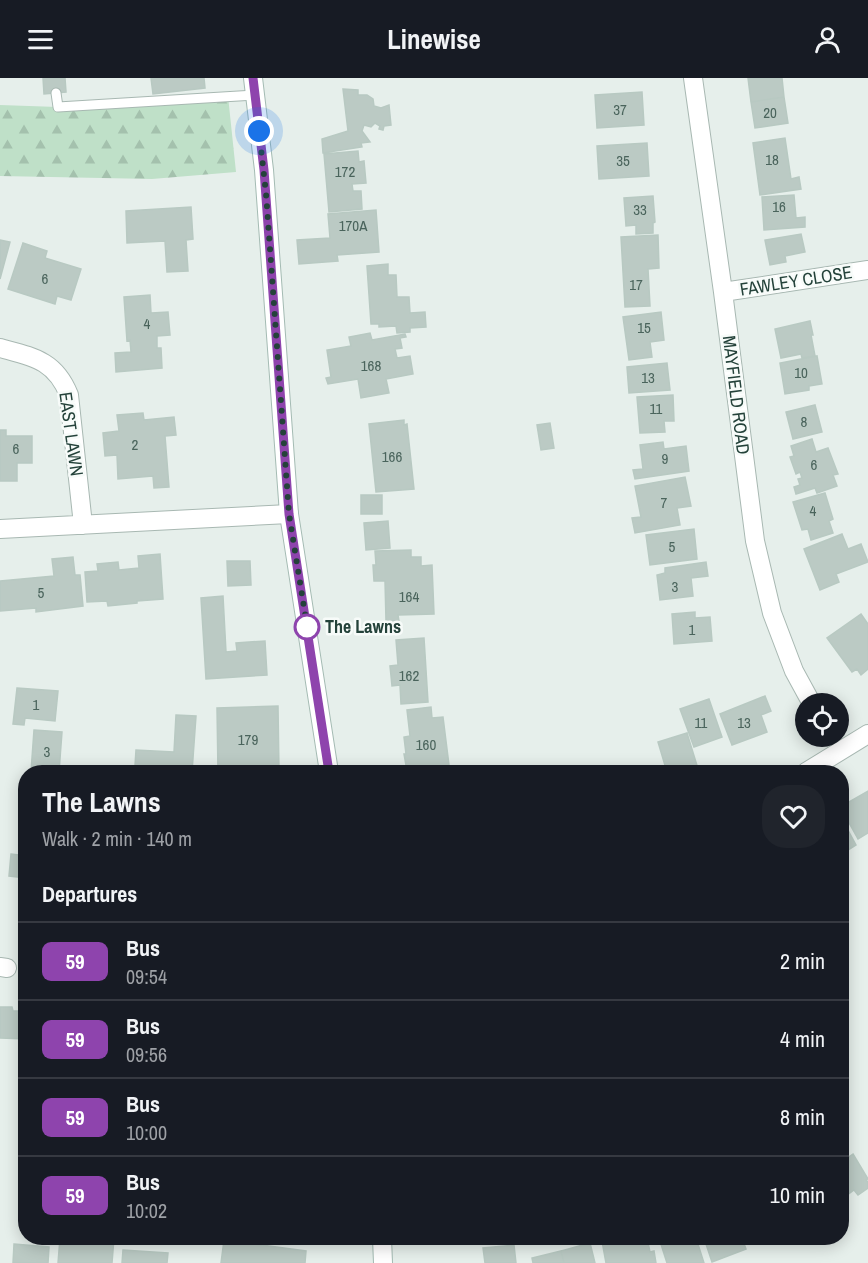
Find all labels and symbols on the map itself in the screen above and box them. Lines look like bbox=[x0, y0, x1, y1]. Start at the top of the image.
house number: 37 bbox=[613, 99, 627, 120]
house number: 20 bbox=[763, 102, 777, 123]
your location bbox=[244, 116, 274, 146]
house number: 18 bbox=[765, 149, 779, 170]
house number: 35 bbox=[616, 150, 630, 171]
house number: 172 bbox=[335, 161, 355, 182]
house number: 16 bbox=[772, 196, 786, 217]
house number: 33 bbox=[633, 199, 647, 220]
house number: 170A bbox=[339, 215, 368, 236]
street label: FAWLEY CLOSE bbox=[738, 259, 854, 302]
house number: 6 bbox=[42, 268, 49, 289]
house number: 17 bbox=[629, 274, 643, 295]
house number: 4 bbox=[144, 313, 151, 334]
house number: 15 bbox=[637, 317, 651, 338]
street label: MAYFIELD ROAD bbox=[717, 334, 756, 456]
house number: 168 bbox=[361, 355, 381, 376]
house number: 10 bbox=[794, 362, 808, 383]
house number: 13 bbox=[641, 367, 655, 388]
street label: EAST LAWN bbox=[53, 390, 90, 478]
house number: 11 bbox=[650, 398, 663, 419]
house number: 8 bbox=[801, 411, 808, 432]
house number: 2 bbox=[132, 434, 139, 455]
house number: 6 bbox=[13, 438, 20, 459]
house number: 166 bbox=[382, 446, 402, 467]
house number: 9 bbox=[662, 448, 669, 469]
house number: 6 bbox=[811, 454, 818, 475]
house number: 7 bbox=[661, 492, 668, 513]
house number: 4 bbox=[810, 500, 817, 521]
house number: 5 bbox=[669, 536, 676, 557]
house number: 3 bbox=[672, 576, 679, 597]
house number: 5 bbox=[38, 582, 45, 603]
house number: 164 bbox=[399, 586, 419, 607]
marker: The Lawns bbox=[294, 614, 320, 640]
place label: The Lawns bbox=[325, 614, 401, 639]
house number: 1 bbox=[689, 619, 696, 640]
house number: 162 bbox=[399, 665, 419, 686]
house number: 1 bbox=[33, 694, 40, 715]
house number: 11 bbox=[695, 712, 708, 733]
house number: 13 bbox=[737, 712, 751, 733]
house number: 179 bbox=[238, 729, 258, 750]
house number: 160 bbox=[416, 734, 436, 755]
house number: 3 bbox=[44, 741, 51, 762]

